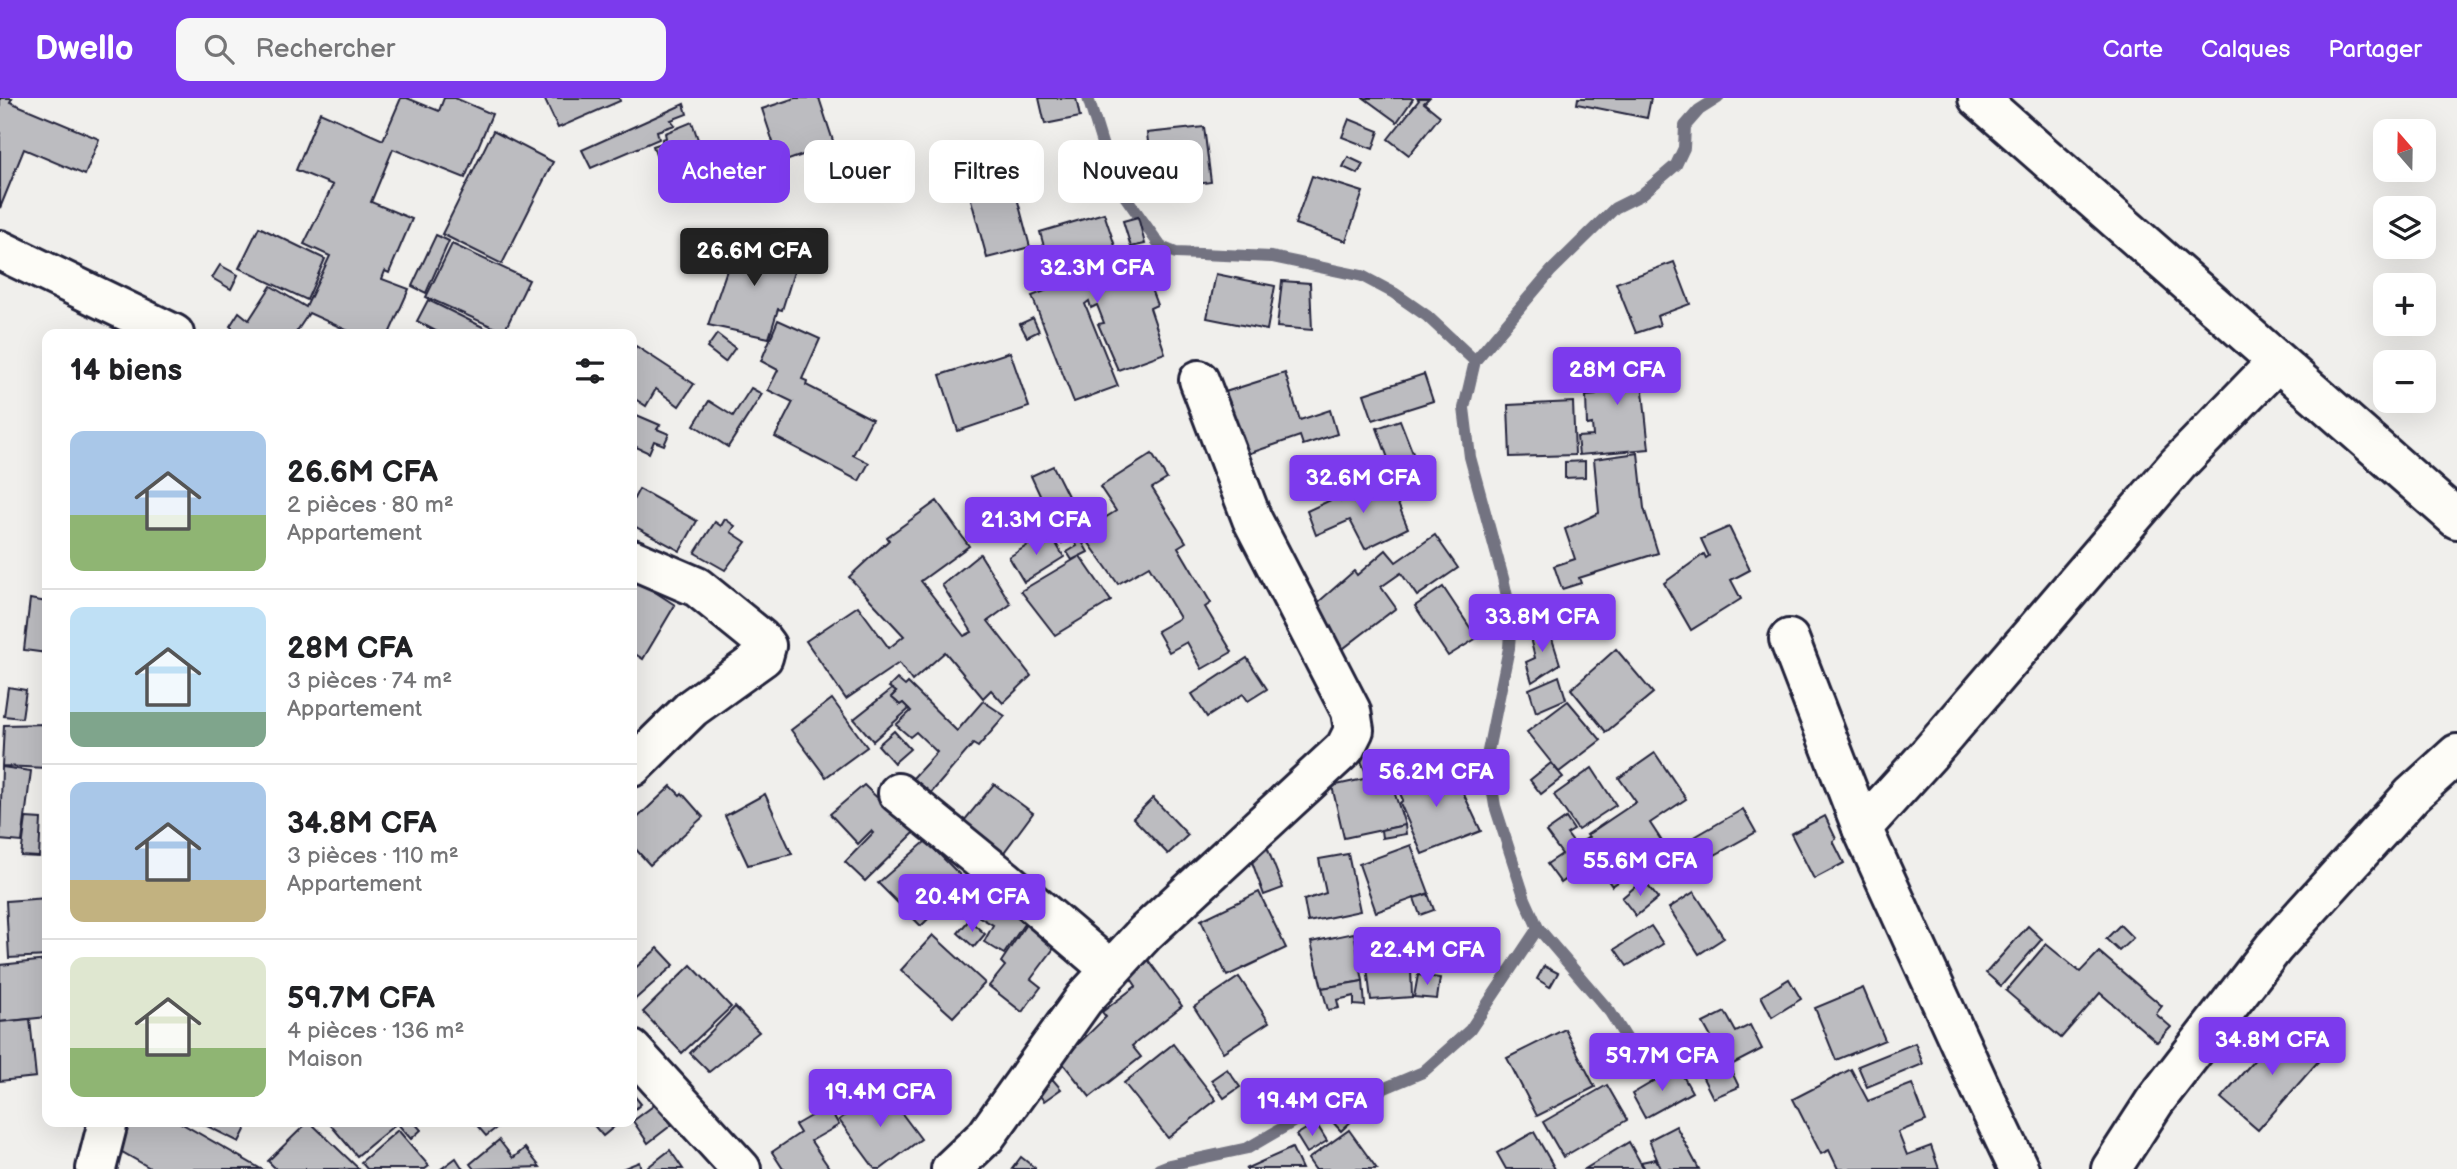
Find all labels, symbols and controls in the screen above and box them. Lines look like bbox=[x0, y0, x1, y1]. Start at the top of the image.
search box bbox=[176, 18, 666, 81]
text: Dwello bbox=[35, 29, 134, 69]
icon: search bbox=[200, 30, 238, 68]
text: Rechercher bbox=[256, 34, 395, 65]
text: Carte bbox=[2103, 35, 2163, 64]
text: Calques bbox=[2201, 35, 2290, 64]
text: Partager bbox=[2328, 35, 2422, 64]
north arrow bbox=[2373, 119, 2436, 182]
map controls bbox=[2373, 119, 2436, 413]
chip: Acheter bbox=[658, 140, 790, 203]
chip: Louer bbox=[804, 140, 915, 203]
chip: Filtres bbox=[929, 140, 1044, 203]
chip: Nouveau bbox=[1058, 140, 1203, 203]
button: layers bbox=[2373, 196, 2436, 259]
pin: 26.6M CFA bbox=[674, 228, 834, 288]
text: 26.6M CFA bbox=[696, 237, 812, 265]
pin: 32.3M CFA bbox=[1017, 246, 1177, 305]
text: 32.3M CFA bbox=[1040, 254, 1154, 282]
button: + bbox=[2373, 273, 2436, 336]
pin: 28M CFA bbox=[1552, 348, 1682, 407]
button: − bbox=[2373, 350, 2436, 413]
icon: filters bbox=[571, 352, 609, 390]
text: 14 biens bbox=[70, 353, 182, 389]
text: 28M CFA bbox=[1569, 356, 1665, 384]
text: 26.6M CFA bbox=[287, 455, 438, 491]
pin: 32.6M CFA bbox=[1283, 456, 1443, 515]
icon: home bbox=[126, 459, 210, 543]
text: 32.6M CFA bbox=[1305, 464, 1421, 492]
text: 2 pièces · 80 m² bbox=[287, 491, 454, 519]
pin: 21.3M CFA bbox=[956, 498, 1116, 557]
text: 21.3M CFA bbox=[981, 506, 1091, 534]
text: Appartement bbox=[287, 519, 422, 547]
pin: 33.8M CFA bbox=[1462, 594, 1622, 654]
text: 33.8M CFA bbox=[1485, 603, 1599, 631]
text: 28M CFA bbox=[287, 631, 413, 667]
icon: home bbox=[126, 635, 210, 719]
text: 3 pièces · 74 m² bbox=[287, 667, 452, 695]
text: Appartement bbox=[287, 695, 422, 723]
pin: 56.2M CFA bbox=[1356, 750, 1516, 809]
text: 56.2M CFA bbox=[1379, 758, 1493, 786]
text: 34.8M CFA bbox=[287, 806, 437, 842]
icon: home bbox=[126, 810, 210, 894]
pin: 55.6M CFA bbox=[1560, 838, 1720, 898]
text: 3 pièces · 110 m² bbox=[287, 842, 459, 870]
text: 55.6M CFA bbox=[1583, 847, 1697, 875]
text: Appartement bbox=[287, 870, 422, 898]
pin: 20.4M CFA bbox=[892, 874, 1052, 934]
text: 20.4M CFA bbox=[914, 883, 1030, 911]
pin: 22.4M CFA bbox=[1347, 928, 1507, 987]
text: 22.4M CFA bbox=[1369, 936, 1485, 964]
text: 59.7M CFA bbox=[287, 981, 435, 1017]
icon: home bbox=[126, 985, 210, 1069]
text: 4 pièces · 136 m² bbox=[287, 1017, 464, 1045]
pin: 34.8M CFA bbox=[2192, 1018, 2352, 1077]
text: 34.8M CFA bbox=[2215, 1026, 2329, 1054]
pin: 59.7M CFA bbox=[1582, 1034, 1742, 1093]
text: 59.7M CFA bbox=[1605, 1042, 1719, 1070]
text: Maison bbox=[287, 1045, 363, 1073]
pin: 19.4M CFA bbox=[800, 1070, 960, 1129]
text: 19.4M CFA bbox=[825, 1078, 935, 1106]
pin: 19.4M CFA bbox=[1232, 1079, 1392, 1138]
text: 19.4M CFA bbox=[1257, 1087, 1367, 1115]

